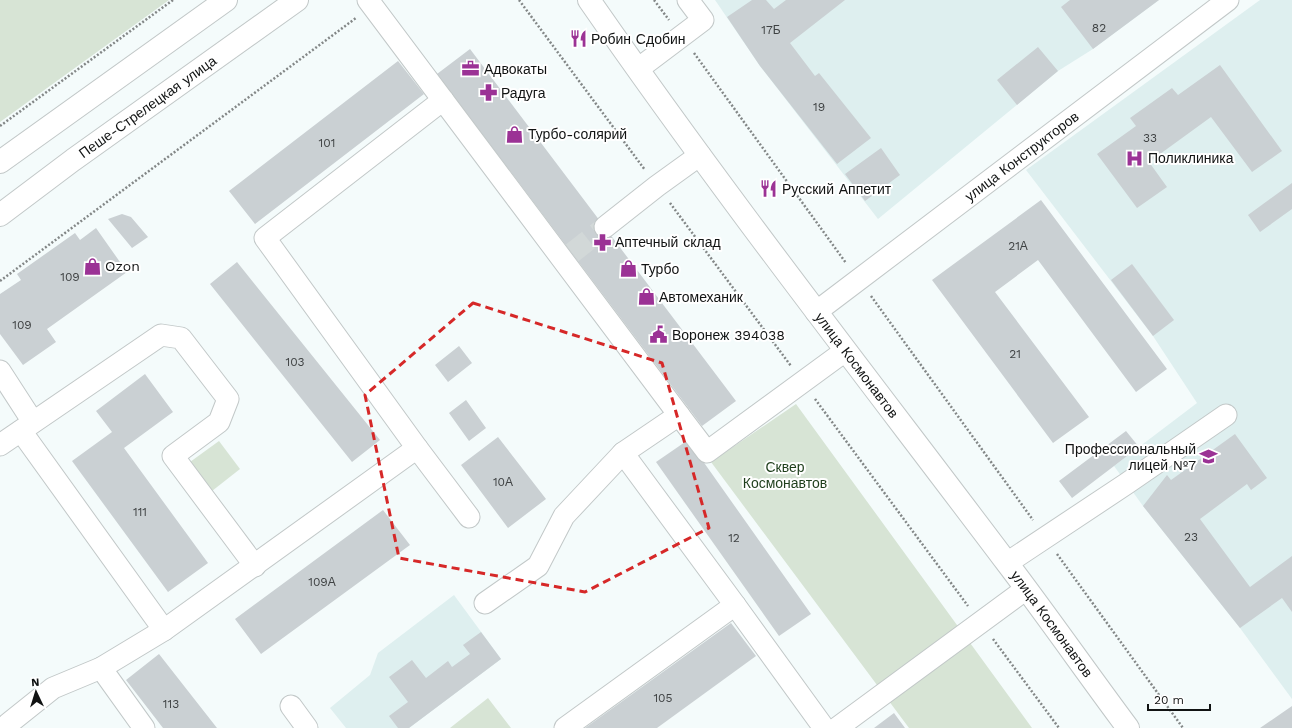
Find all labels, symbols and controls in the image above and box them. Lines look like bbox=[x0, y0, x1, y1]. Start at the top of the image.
house number: 82 bbox=[1092, 21, 1106, 35]
house number: 17Б bbox=[761, 23, 781, 37]
restaurant icon: Робин Сдобин bbox=[568, 29, 588, 49]
place label: Робин Сдобин bbox=[591, 31, 686, 47]
street label: Пеше-Стрелецкая улица bbox=[76, 52, 219, 161]
office icon: Адвокаты bbox=[461, 59, 481, 79]
place label: Адвокаты bbox=[484, 61, 547, 77]
pharmacy icon: Радуга bbox=[478, 83, 498, 103]
place label: Радуга bbox=[501, 85, 546, 101]
house number: 19 bbox=[813, 100, 825, 114]
street label: улица Конструкторов bbox=[962, 108, 1082, 204]
shop icon: Турбо-солярий bbox=[505, 124, 525, 144]
place label: Турбо-солярий bbox=[528, 126, 627, 142]
house number: 33 bbox=[1143, 131, 1157, 145]
house number: 101 bbox=[319, 136, 335, 150]
hospital icon: Поликлиника bbox=[1125, 148, 1145, 168]
place label: Поликлиника bbox=[1148, 150, 1234, 166]
restaurant icon: Русский Аппетит bbox=[759, 179, 779, 199]
place label: Русский Аппетит bbox=[782, 181, 892, 197]
pharmacy icon: Аптечный склад bbox=[592, 232, 612, 252]
place label: Аптечный склад bbox=[615, 234, 721, 250]
house number: 21А bbox=[1008, 239, 1028, 253]
shop icon: Ozon bbox=[82, 256, 102, 276]
place label: Ozon bbox=[105, 258, 140, 274]
shop icon: Турбо bbox=[618, 259, 638, 279]
place label: Турбо bbox=[641, 261, 679, 277]
house number: 109 bbox=[60, 270, 80, 284]
shop icon: Автомеханик bbox=[636, 287, 656, 307]
place label: Автомеханик bbox=[659, 289, 744, 305]
street label: улица Космонавтов bbox=[812, 309, 902, 421]
house number: 109 bbox=[12, 318, 32, 332]
public building icon: Воронеж 394038 bbox=[649, 325, 669, 345]
place label: Воронеж 394038 bbox=[672, 327, 785, 343]
house number: 21 bbox=[1009, 347, 1021, 361]
house number: 103 bbox=[286, 355, 304, 369]
place label: Профессиональный лицей №7 bbox=[1065, 441, 1196, 473]
school or university icon: Профессиональный лицей №7 bbox=[1199, 447, 1219, 467]
park label: Сквер Космонавтов bbox=[743, 459, 827, 491]
house number: 10А bbox=[493, 475, 513, 489]
house number: 111 bbox=[133, 505, 147, 519]
house number: 23 bbox=[1184, 530, 1198, 544]
house number: 12 bbox=[728, 531, 740, 545]
street label: улица Космонавтов bbox=[1008, 568, 1096, 680]
house number: 109А bbox=[308, 575, 336, 589]
north arrow bbox=[16, 672, 56, 712]
text: N bbox=[31, 676, 40, 689]
scale bar bbox=[1148, 686, 1210, 712]
house number: 105 bbox=[653, 691, 673, 705]
text: 20 m bbox=[1154, 693, 1184, 707]
house number: 113 bbox=[163, 697, 179, 711]

